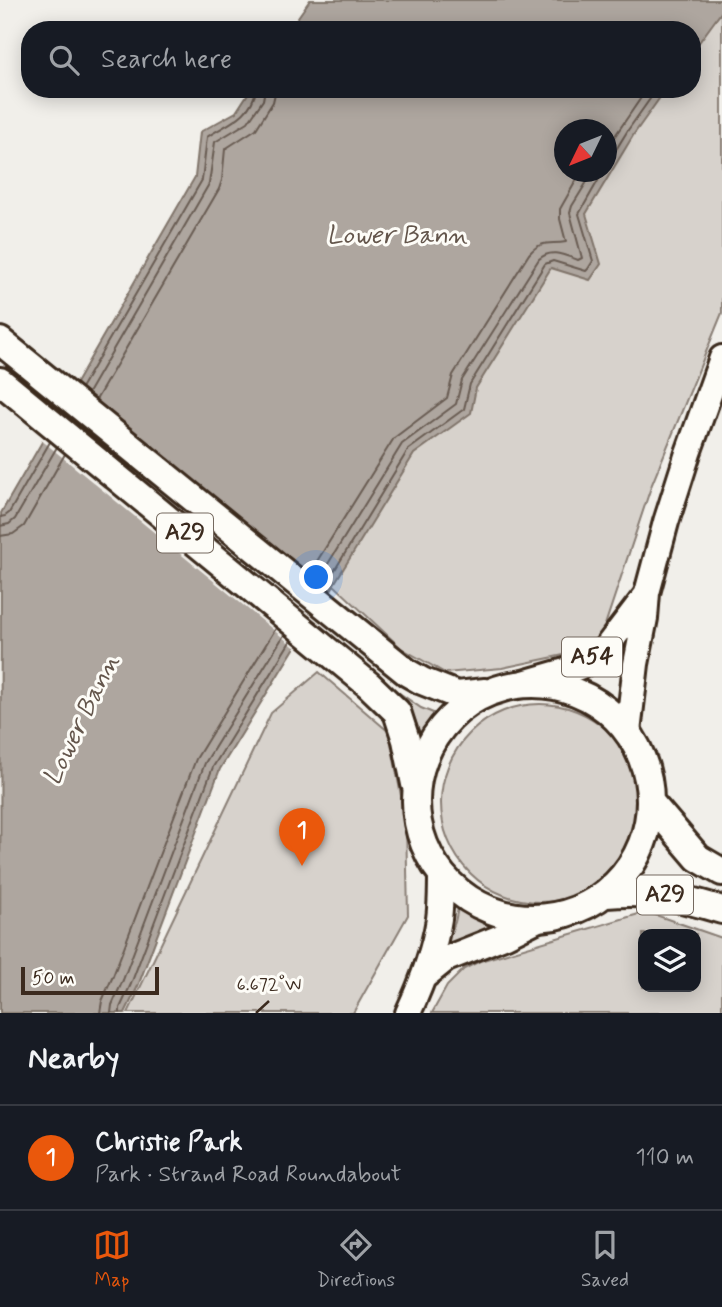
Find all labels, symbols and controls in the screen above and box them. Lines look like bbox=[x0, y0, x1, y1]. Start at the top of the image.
search box bbox=[21, 21, 701, 98]
icon: search bbox=[45, 41, 83, 79]
text: Search here bbox=[101, 43, 232, 77]
north arrow bbox=[554, 119, 617, 182]
water label: Lower Bann bbox=[326, 219, 468, 253]
road number: A29 bbox=[157, 513, 213, 552]
your location bbox=[299, 560, 333, 594]
road number: A54 bbox=[562, 638, 622, 677]
water label: Lower Bann bbox=[36, 649, 128, 791]
pin: 1 bbox=[279, 808, 325, 866]
road number: A29 bbox=[637, 876, 693, 914]
map controls bbox=[638, 929, 701, 992]
button: layers bbox=[638, 929, 701, 992]
scale bar bbox=[21, 964, 159, 996]
text: 50 m bbox=[32, 966, 75, 991]
text: 6.672°W bbox=[237, 973, 301, 997]
text: Nearby bbox=[28, 1039, 119, 1078]
text: Christie Park bbox=[95, 1126, 242, 1160]
text: 1 bbox=[46, 1143, 56, 1173]
text: 110 m bbox=[635, 1143, 694, 1173]
text: Park · Strand Road Roundabout bbox=[95, 1160, 401, 1190]
tab: Map bbox=[93, 1226, 131, 1293]
tab: Directions bbox=[317, 1226, 395, 1293]
tab: Saved bbox=[581, 1226, 629, 1293]

